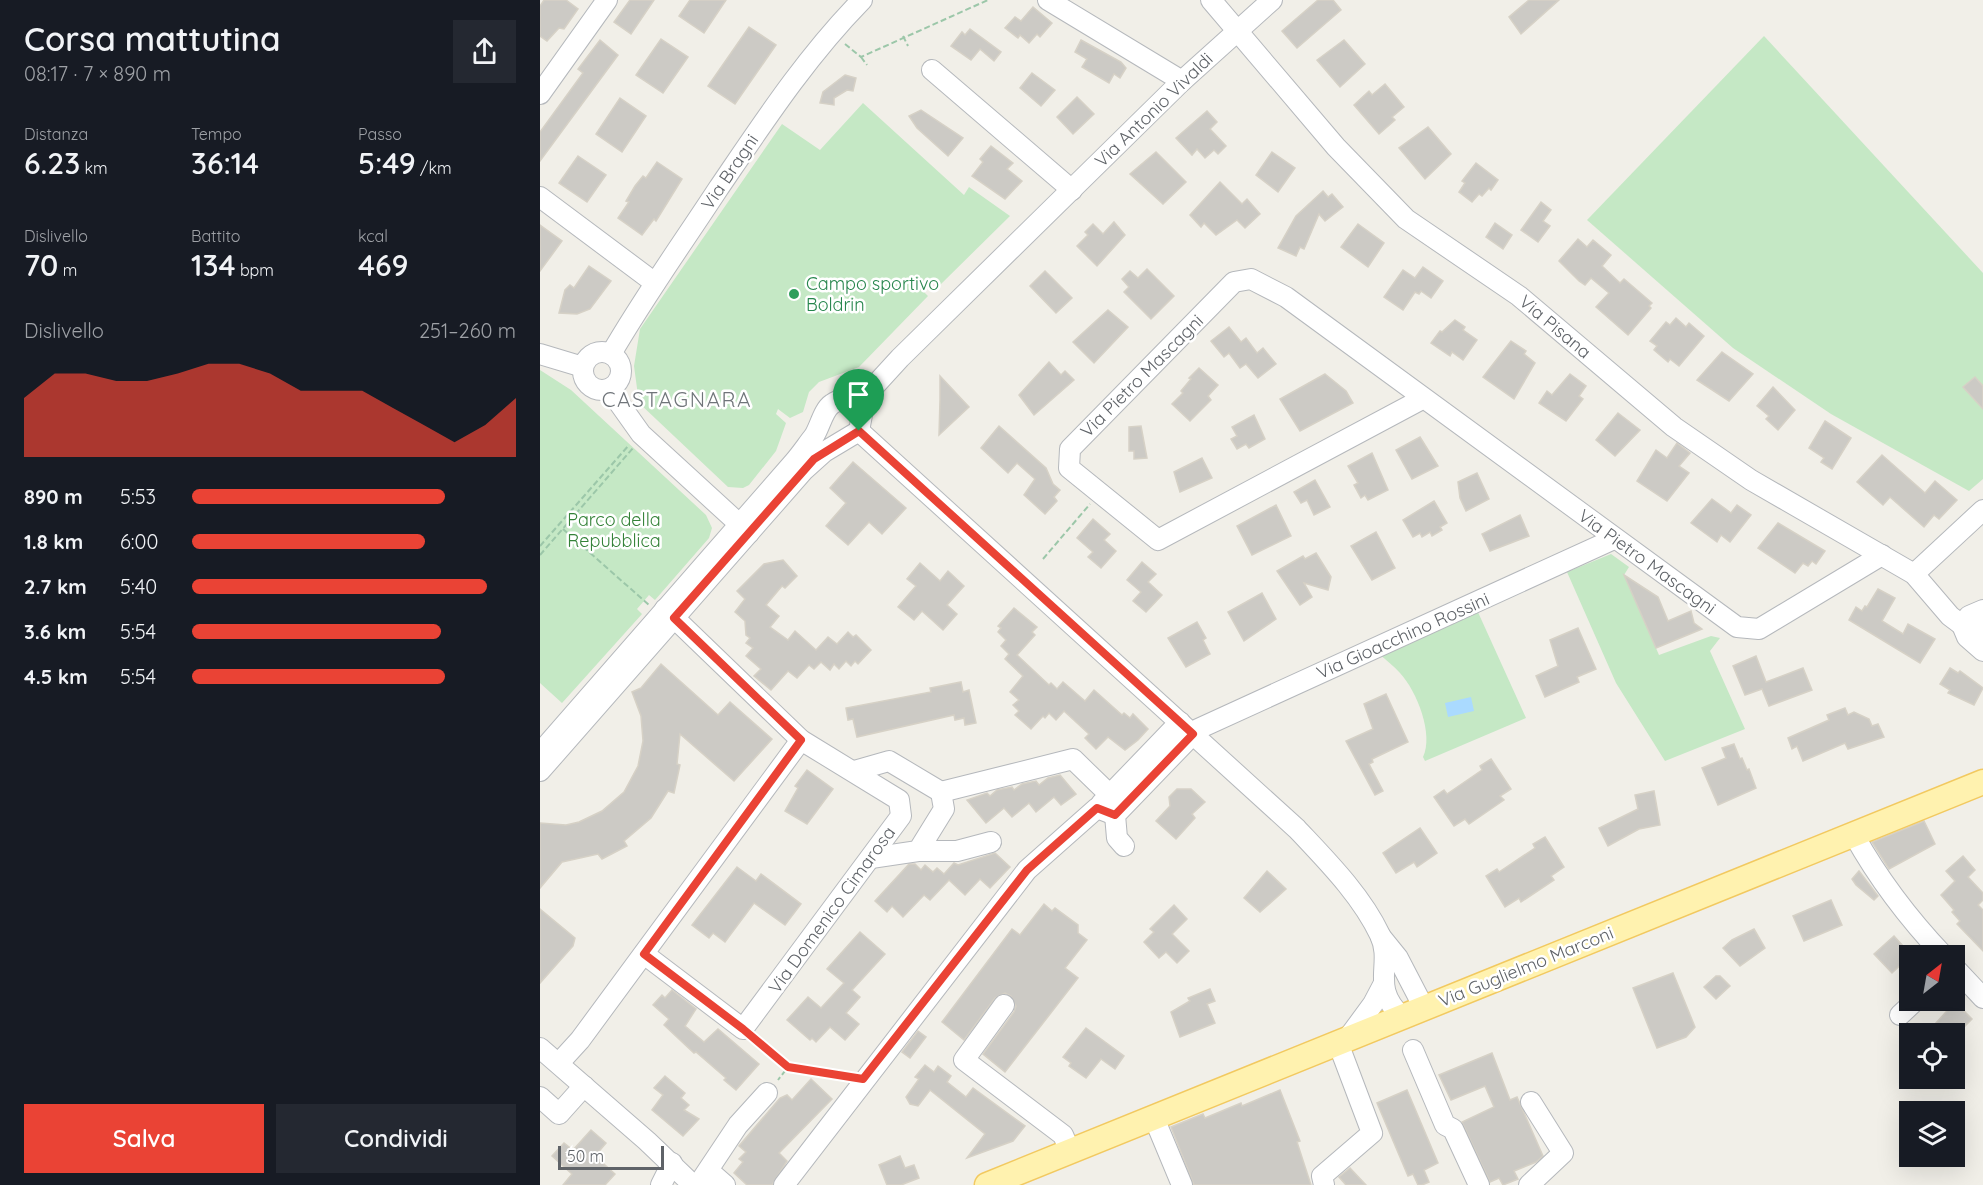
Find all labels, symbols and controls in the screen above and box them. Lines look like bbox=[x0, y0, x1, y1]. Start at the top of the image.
text: Corsa mattutina bbox=[24, 18, 281, 59]
button: share bbox=[453, 20, 516, 83]
street label: Via Antonio Vivaldi bbox=[1090, 47, 1218, 172]
text: 08:17 · 7 × 890 m bbox=[24, 61, 171, 86]
text: Distanza bbox=[24, 124, 88, 144]
text: Tempo bbox=[191, 124, 242, 144]
text: Passo bbox=[358, 124, 402, 144]
street label: Via Bragni bbox=[696, 129, 763, 214]
text: 6.23 bbox=[24, 144, 80, 182]
text: 36:14 bbox=[191, 144, 259, 182]
text: 5:49 bbox=[358, 144, 416, 182]
text: km bbox=[80, 158, 108, 178]
text: /km bbox=[416, 158, 452, 178]
text: Dislivello bbox=[24, 226, 88, 246]
text: Battito bbox=[191, 226, 240, 246]
text: kcal bbox=[358, 226, 388, 246]
text: 70 bbox=[24, 246, 58, 284]
text: 134 bbox=[191, 246, 236, 284]
text: 469 bbox=[358, 246, 408, 284]
text: m bbox=[58, 260, 77, 280]
text: bpm bbox=[236, 260, 274, 280]
place label: Campo sportivo Boldrin bbox=[806, 272, 939, 316]
marker: Campo sportivo Boldrin bbox=[787, 287, 801, 301]
street label: Via Pisana bbox=[1515, 290, 1596, 363]
street label: Via Pietro Mascagni bbox=[1075, 309, 1208, 442]
text: Dislivello bbox=[24, 318, 104, 343]
text: 251–260 m bbox=[419, 318, 516, 343]
pin bbox=[833, 369, 884, 431]
icon: arrive bbox=[842, 378, 875, 411]
district label: CASTAGNARA bbox=[602, 386, 752, 412]
text: 890 m bbox=[24, 484, 83, 509]
text: 5:53 bbox=[120, 484, 156, 509]
street label: Via Pietro Mascagni bbox=[1574, 504, 1721, 619]
park label: Parco della Repubblica bbox=[567, 508, 661, 552]
text: 1.8 km bbox=[24, 529, 83, 554]
text: 6:00 bbox=[120, 529, 158, 554]
text: 2.7 km bbox=[24, 574, 87, 599]
text: 5:40 bbox=[120, 574, 157, 599]
street label: Via Gioacchino Rossini bbox=[1313, 587, 1493, 684]
text: 3.6 km bbox=[24, 619, 86, 644]
text: 5:54 bbox=[120, 619, 156, 644]
text: 4.5 km bbox=[24, 664, 88, 689]
text: 5:54 bbox=[120, 664, 156, 689]
street label: Via Domenico Cimarosa bbox=[763, 821, 900, 998]
street label: Via Guglielmo Marconi bbox=[1435, 921, 1617, 1012]
north arrow bbox=[1899, 945, 1965, 1011]
map controls bbox=[1899, 945, 1965, 1167]
button: locate bbox=[1899, 1023, 1965, 1089]
button: layers bbox=[1899, 1101, 1965, 1167]
button: Salva bbox=[24, 1104, 264, 1173]
button: Condividi bbox=[276, 1104, 516, 1173]
scale bar bbox=[558, 1143, 664, 1170]
text: 50 m bbox=[567, 1146, 604, 1166]

